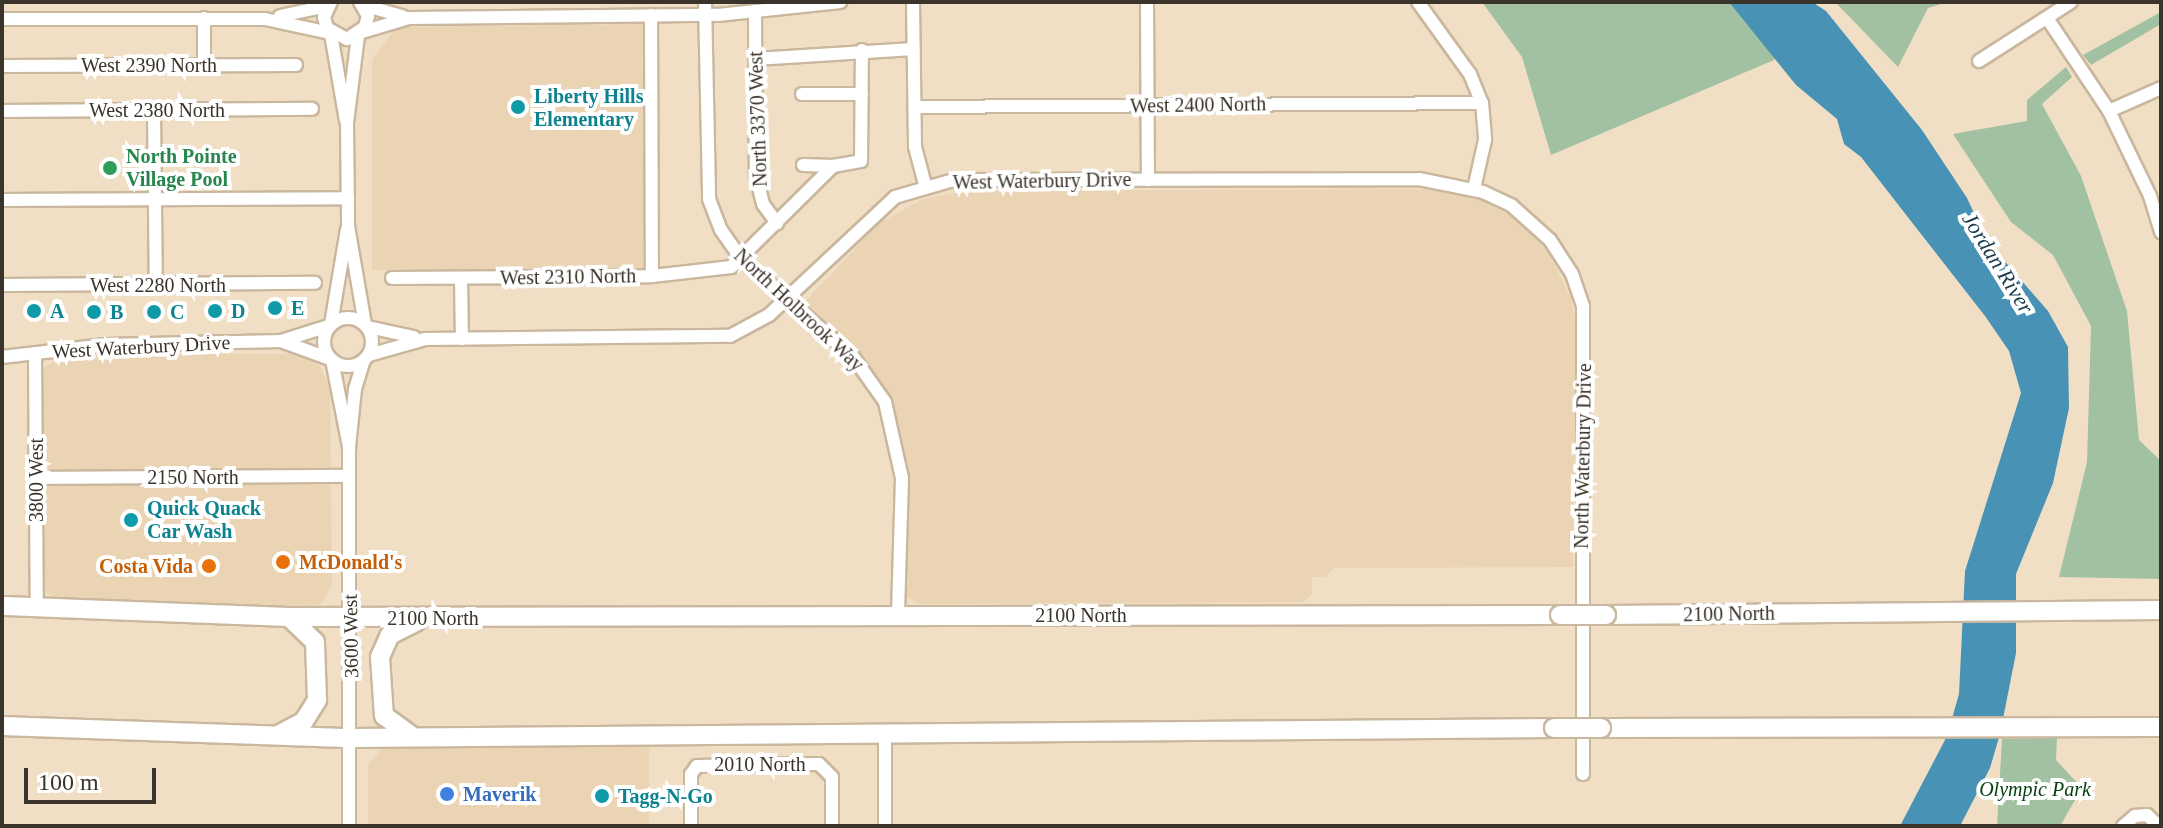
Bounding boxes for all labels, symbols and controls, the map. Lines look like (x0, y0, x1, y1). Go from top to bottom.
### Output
street label: North 3370 West (744, 51, 772, 187)
street label: West 2390 North (81, 53, 217, 77)
place label: Liberty Hills Elementary (534, 84, 643, 131)
street label: West 2400 North (1130, 92, 1266, 118)
street label: West 2380 North (89, 98, 225, 122)
marker: Liberty Hills Elementary (509, 98, 527, 116)
place label: North Pointe Village Pool (126, 144, 237, 191)
marker: North Pointe Village Pool (101, 159, 119, 177)
street label: West Waterbury Drive (952, 167, 1132, 195)
water label: Jordan River (1956, 207, 2040, 319)
street label: North Holbrook Way (729, 243, 869, 377)
street label: West 2310 North (500, 264, 636, 290)
street label: West 2280 North (90, 273, 226, 297)
place label: E (291, 296, 304, 320)
place label: A (50, 299, 64, 323)
place label: D (231, 299, 245, 323)
marker: E (266, 299, 284, 317)
place label: B (110, 300, 123, 324)
place label: C (170, 300, 184, 324)
marker: A (25, 302, 43, 320)
marker: D (206, 302, 224, 320)
marker: B (85, 303, 103, 321)
marker: C (145, 303, 163, 321)
street label: West Waterbury Drive (51, 330, 231, 364)
street label: North Waterbury Drive (1569, 363, 1597, 549)
street label: 3800 West (24, 438, 48, 522)
street label: 2150 North (147, 465, 239, 489)
place label: Quick Quack Car Wash (147, 496, 261, 543)
marker: Quick Quack Car Wash (122, 511, 140, 529)
place label: McDonald's (299, 550, 402, 574)
marker: McDonald's (274, 553, 292, 571)
place label: Costa Vida (99, 554, 193, 578)
marker: Costa Vida (200, 557, 218, 575)
street label: 3600 West (338, 594, 364, 678)
street label: 2100 North (1683, 601, 1775, 627)
street label: 2100 North (1035, 603, 1127, 627)
street label: 2100 North (387, 606, 479, 630)
scale bar (28, 752, 160, 802)
street label: 2010 North (714, 752, 806, 776)
text: 100 m (38, 769, 99, 795)
park label: Olympic Park (1979, 777, 2091, 801)
place label: Maverik (463, 782, 536, 806)
place label: Tagg-N-Go (618, 784, 713, 808)
marker: Maverik (438, 785, 456, 803)
marker: Tagg-N-Go (593, 787, 611, 805)

